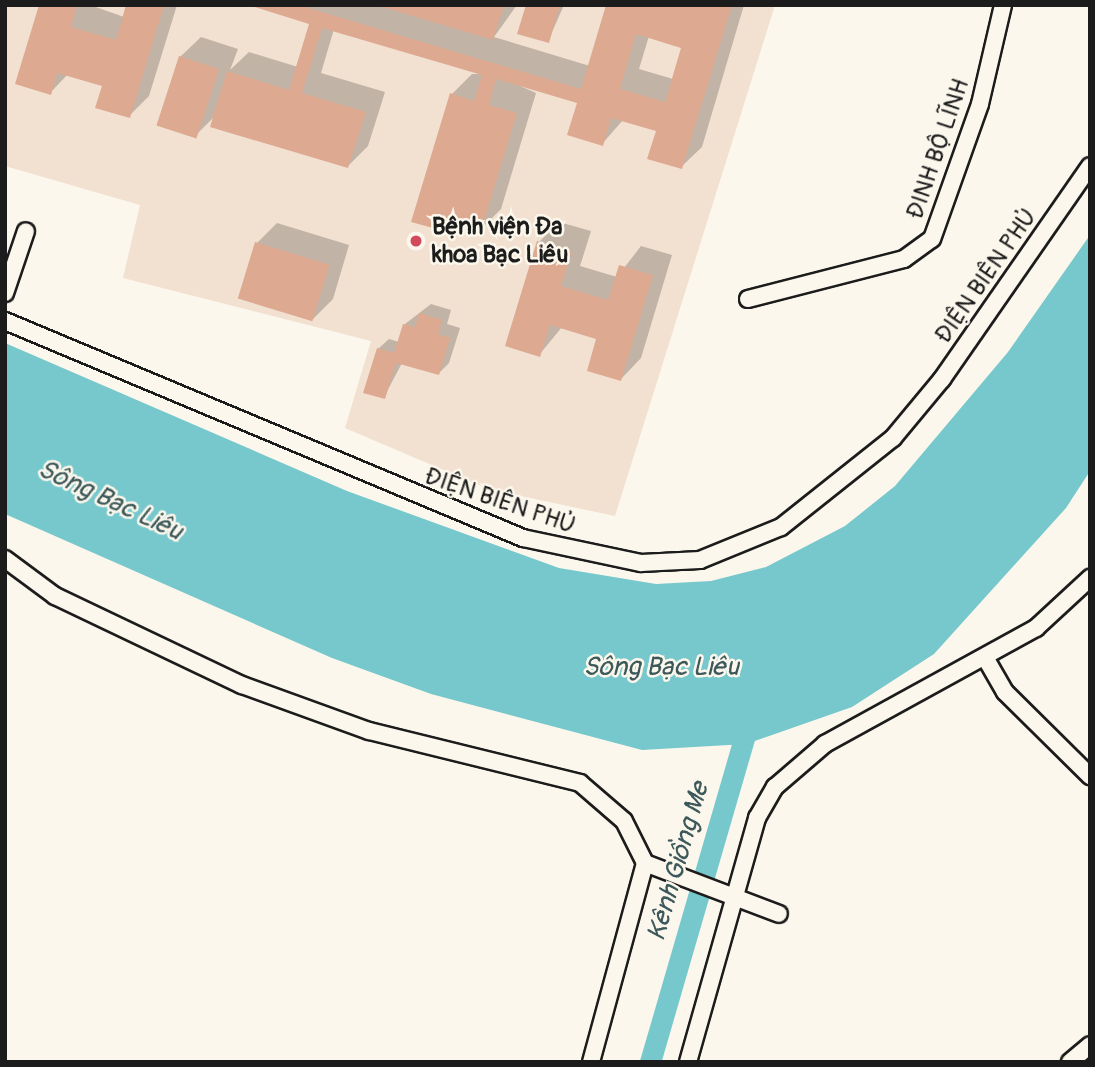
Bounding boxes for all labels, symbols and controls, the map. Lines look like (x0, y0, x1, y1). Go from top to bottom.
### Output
street label: ĐINH BỘ LĨNH (901, 75, 975, 223)
street label: ĐIỆN BIÊN PHỦ (929, 203, 1043, 349)
place label: Bệnh viện Đa khoa Bạc Liêu (432, 213, 568, 269)
marker: Bệnh viện Đa khoa Bạc Liêu (406, 231, 426, 251)
water label: Sông Bạc Liêu (33, 454, 187, 548)
street label: ĐIỆN BIÊN PHỦ (421, 462, 579, 540)
water label: Sông Bạc Liêu (583, 652, 739, 684)
water label: Kênh Giồng Me (642, 779, 716, 945)

